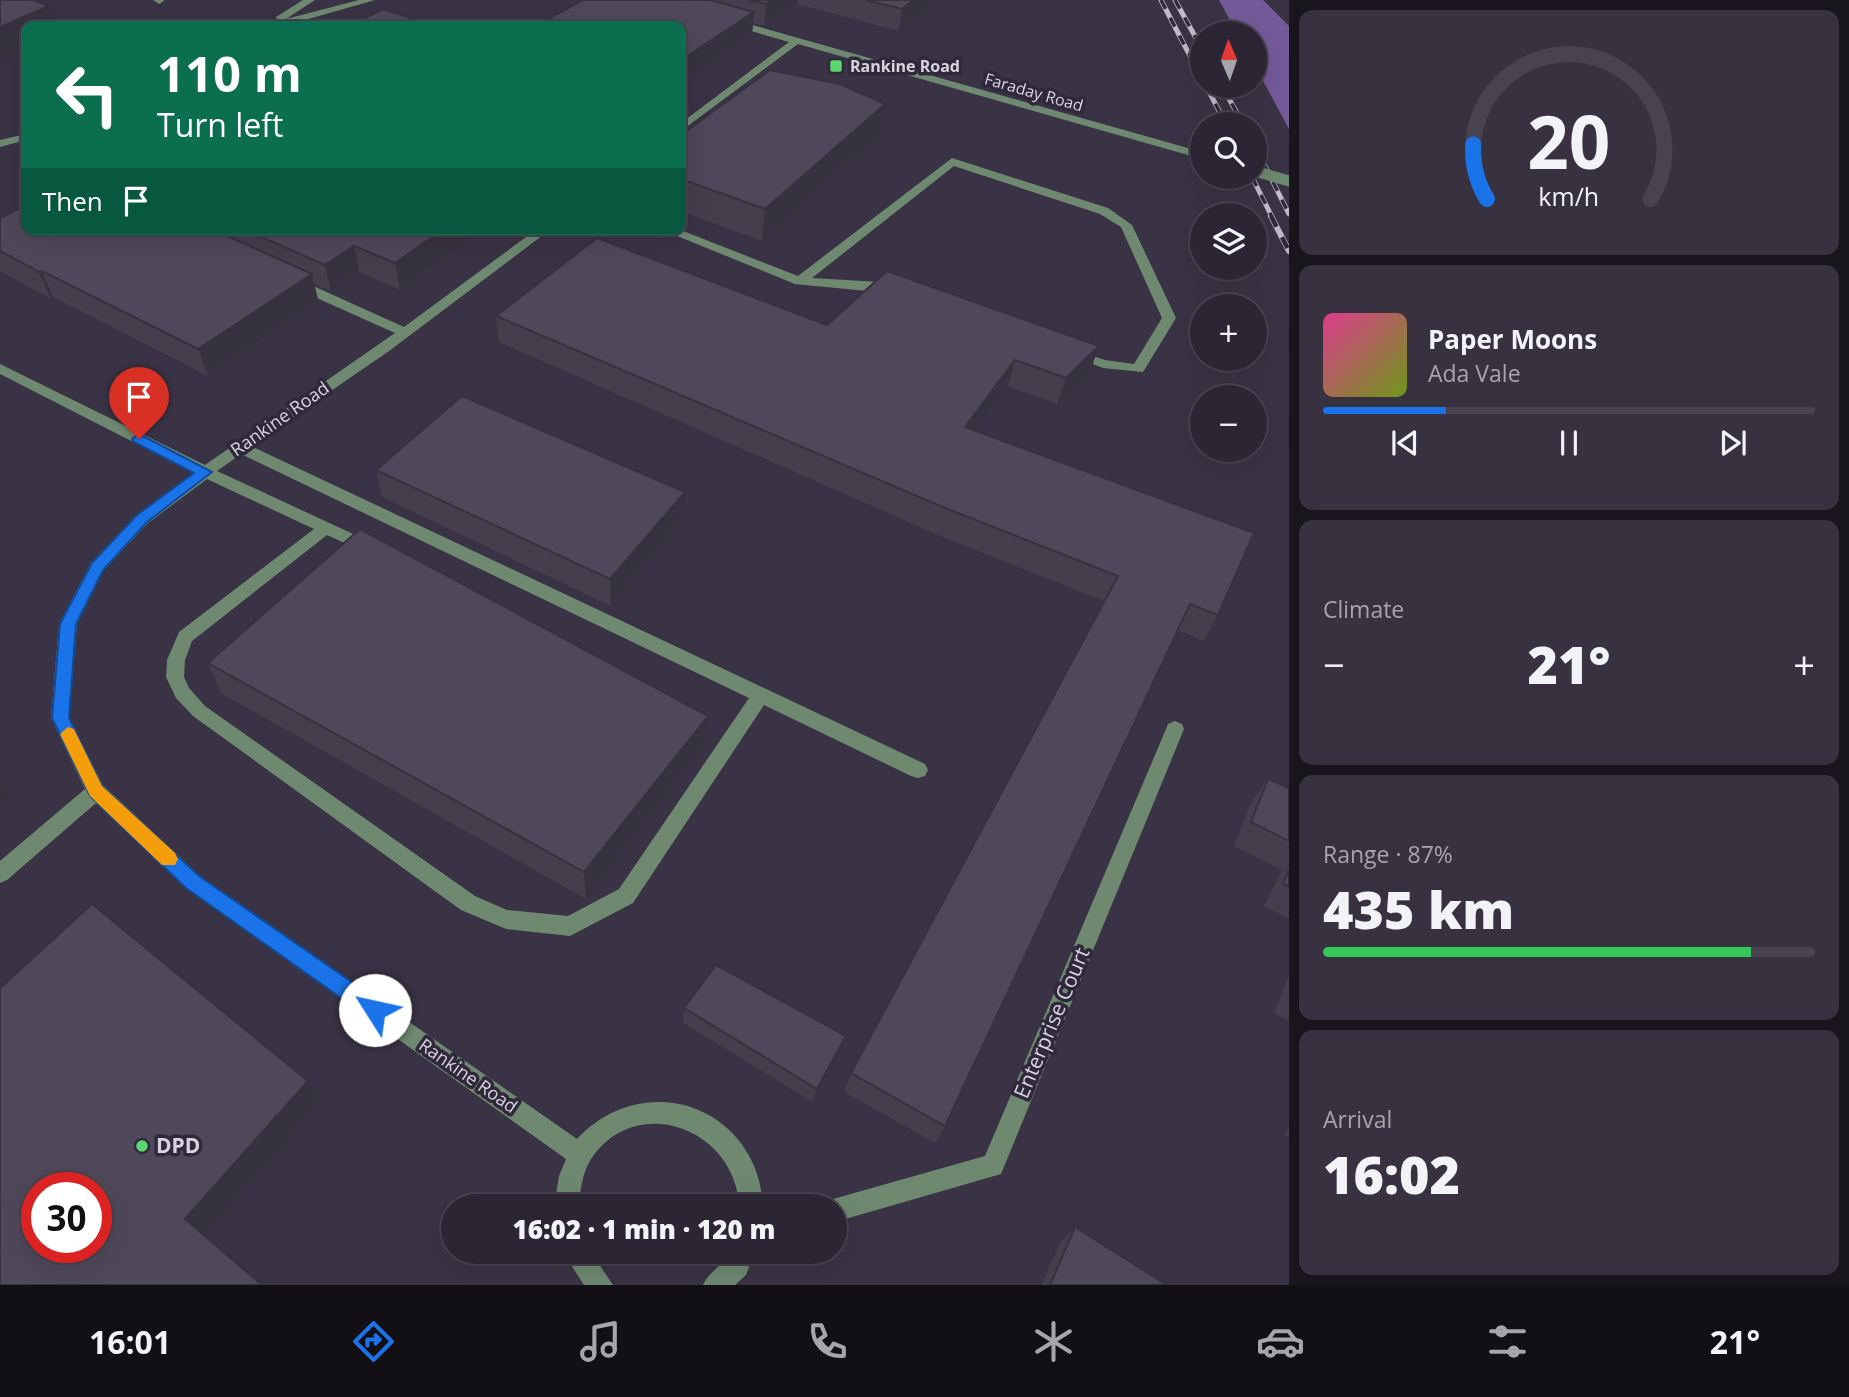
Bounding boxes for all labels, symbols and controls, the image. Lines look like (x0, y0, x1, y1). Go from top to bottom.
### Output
north arrow (1190, 21, 1267, 98)
map controls (1190, 21, 1267, 462)
text: 110 m (157, 40, 302, 106)
icon: left (42, 49, 133, 140)
place label: Rankine Road (850, 55, 960, 77)
marker: Rankine Road (828, 58, 844, 74)
street label: Faraday Road (982, 67, 1086, 117)
text: 20 (1527, 91, 1611, 190)
text: Turn left (157, 103, 283, 146)
button: search (1190, 112, 1267, 189)
text: km/h (1539, 178, 1599, 212)
icon: arrive (117, 182, 155, 220)
text: Then (42, 183, 103, 219)
button: layers (1190, 203, 1267, 280)
button: + (1190, 294, 1267, 371)
text: Paper Moons (1428, 321, 1597, 357)
text: Ada Vale (1428, 357, 1521, 389)
pin (109, 367, 169, 439)
street label: Rankine Road (225, 375, 333, 461)
icon: arrive (120, 378, 158, 416)
button: − (1190, 385, 1267, 462)
icon: previous (1386, 424, 1424, 462)
icon: pause (1550, 424, 1588, 462)
icon: next (1714, 424, 1752, 462)
text: Climate (1323, 593, 1404, 625)
text: 21° (1528, 628, 1610, 699)
text: − (1323, 638, 1345, 690)
text: + (1793, 638, 1815, 690)
text: Range · 87% (1323, 838, 1453, 870)
text: 435 km (1323, 873, 1514, 944)
street label: Enterprise Court (1007, 943, 1095, 1102)
position arrow (338, 973, 412, 1047)
street label: Rankine Road (415, 1032, 523, 1118)
text: Arrival (1323, 1103, 1392, 1135)
place label: DPD (156, 1131, 200, 1159)
marker: DPD (134, 1138, 150, 1154)
text: 16:02 (1323, 1138, 1460, 1209)
speed limit sign: 30 (21, 1172, 112, 1263)
text: 16:02 · 1 min · 120 m (513, 1211, 775, 1247)
icon: directions (349, 1317, 398, 1366)
icon: music (576, 1317, 625, 1366)
icon: phone (803, 1317, 852, 1366)
icon: climate (1029, 1317, 1078, 1366)
icon: car (1256, 1317, 1305, 1366)
icon: filters (1483, 1317, 1532, 1366)
text: 16:01 (89, 1320, 171, 1363)
text: 21° (1710, 1320, 1760, 1363)

